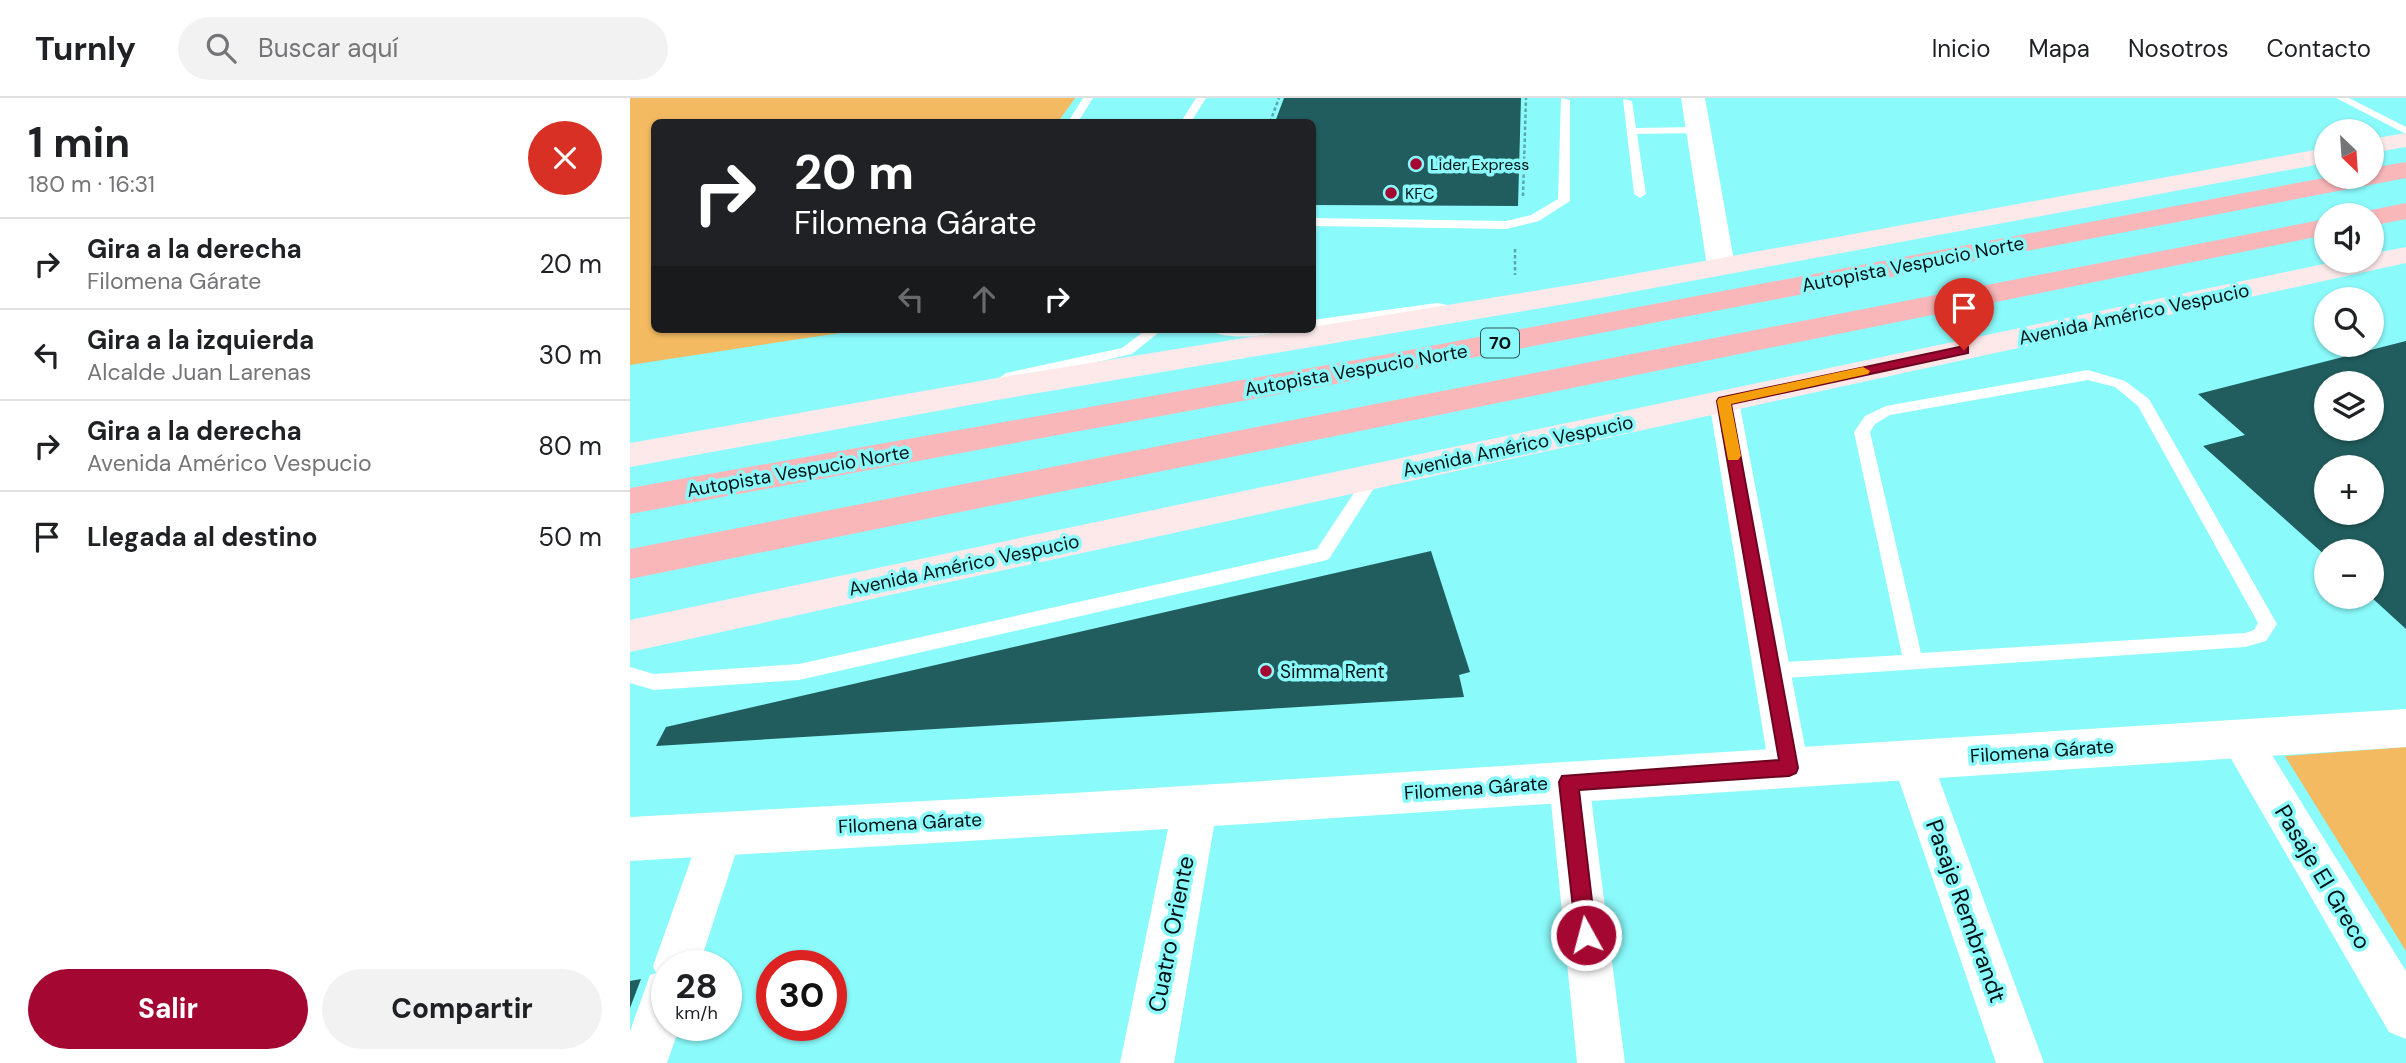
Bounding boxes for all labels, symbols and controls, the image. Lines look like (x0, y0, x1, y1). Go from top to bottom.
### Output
search box (178, 17, 668, 80)
text: Turnly (35, 27, 136, 70)
icon: search (202, 29, 240, 67)
text: Buscar aquí (258, 31, 398, 65)
text: Inicio (1932, 33, 1991, 64)
text: Mapa (2029, 33, 2090, 64)
text: Nosotros (2128, 33, 2229, 64)
text: Contacto (2267, 33, 2371, 64)
text: 1 min (28, 115, 130, 170)
north arrow (2314, 119, 2384, 189)
map controls (2314, 119, 2384, 609)
button: close (528, 121, 602, 195)
text: 20 m (794, 140, 914, 204)
icon: right (679, 147, 770, 238)
place label: Lider Express (1430, 154, 1529, 175)
marker: Lider Express (1408, 156, 1424, 172)
text: 180 m · 16:31 (28, 169, 155, 199)
place label: KFC (1405, 183, 1434, 204)
marker: KFC (1383, 185, 1399, 201)
text: Filomena Gárate (794, 202, 1037, 244)
button: sound (2314, 203, 2384, 273)
street label: Autopista Vespucio Norte (1800, 230, 2026, 298)
text: Gira a la derecha (87, 232, 302, 266)
icon: right (28, 245, 66, 283)
text: 20 m (539, 247, 602, 281)
text: Filomena Gárate (87, 266, 261, 296)
street label: Avenida Américo Vespucio (2016, 277, 2252, 351)
pin (1934, 278, 1994, 350)
icon: left (892, 280, 930, 318)
icon: ahead (965, 280, 1003, 318)
icon: right (1038, 280, 1076, 318)
button: search (2314, 287, 2384, 357)
icon: arrive (1945, 289, 1983, 327)
text: Gira a la izquierda (87, 323, 314, 357)
road number: 70 (1481, 328, 1519, 358)
icon: left (28, 336, 66, 374)
text: 30 m (539, 338, 602, 372)
street label: Autopista Vespucio Norte (1243, 338, 1469, 402)
text: Alcalde Juan Larenas (87, 357, 311, 387)
button: layers (2314, 371, 2384, 441)
street label: Avenida Américo Vespucio (1400, 409, 1636, 483)
text: Gira a la derecha (87, 414, 302, 448)
icon: right (28, 427, 66, 465)
text: 80 m (538, 429, 602, 463)
street label: Autopista Vespucio Norte (685, 439, 911, 503)
text: Avenida Américo Vespucio (87, 448, 372, 478)
button: + (2314, 455, 2384, 525)
icon: arrive (28, 518, 66, 556)
text: Llegada al destino (87, 520, 318, 554)
text: 50 m (538, 520, 602, 554)
street label: Avenida Américo Vespucio (846, 528, 1082, 602)
button: − (2314, 539, 2384, 609)
place label: Simma Rent (1280, 659, 1385, 684)
marker: Simma Rent (1258, 663, 1274, 679)
street label: Filomena Gárate (1969, 734, 2115, 768)
street label: Filomena Gárate (1403, 771, 1549, 805)
street label: Pasaje El Greco (2268, 799, 2378, 955)
street label: Filomena Gárate (837, 807, 983, 839)
street label: Pasaje Rembrandt (1919, 815, 2013, 1007)
street label: Cuatro Oriente (1141, 853, 1201, 1015)
position arrow (1549, 898, 1623, 972)
speed limit sign: 30 (756, 950, 847, 1041)
text: 28 (675, 963, 718, 1009)
button: Salir (28, 969, 308, 1049)
button: Compartir (322, 969, 602, 1049)
text: km/h (675, 1001, 718, 1025)

